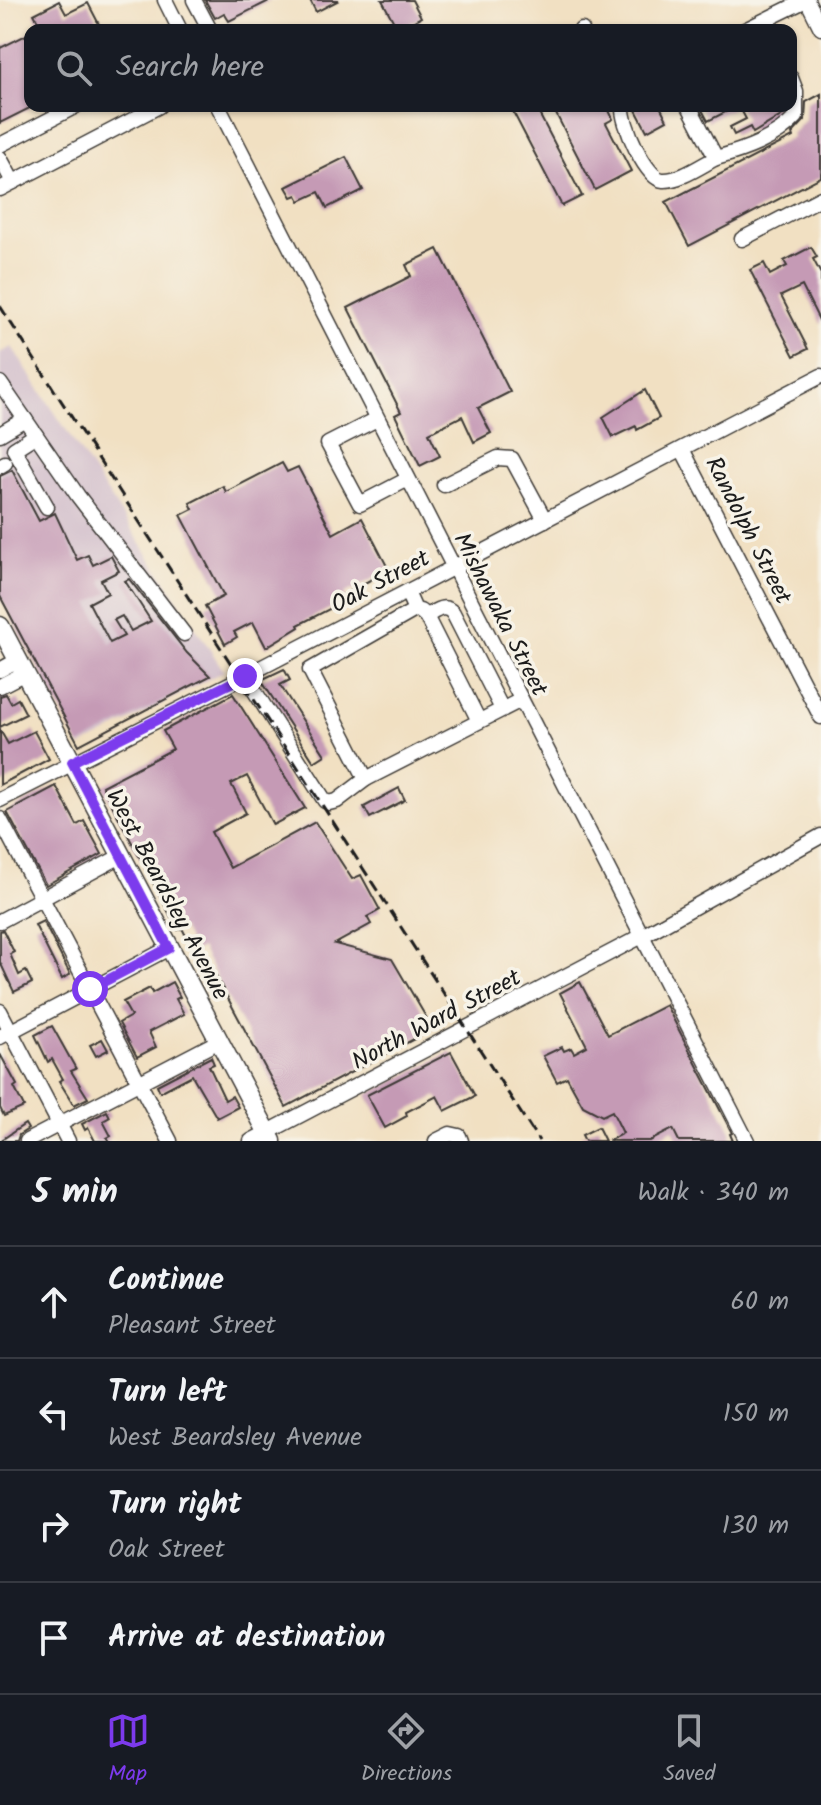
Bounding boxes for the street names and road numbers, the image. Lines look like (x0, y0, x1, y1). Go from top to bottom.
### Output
street label: Randolph Street (694, 450, 802, 612)
street label: Mishawaka Street (442, 526, 558, 704)
street label: Oak Street (324, 539, 438, 625)
street label: West Beardsley Avenue (94, 782, 239, 1008)
street label: North Ward Street (345, 959, 529, 1082)

